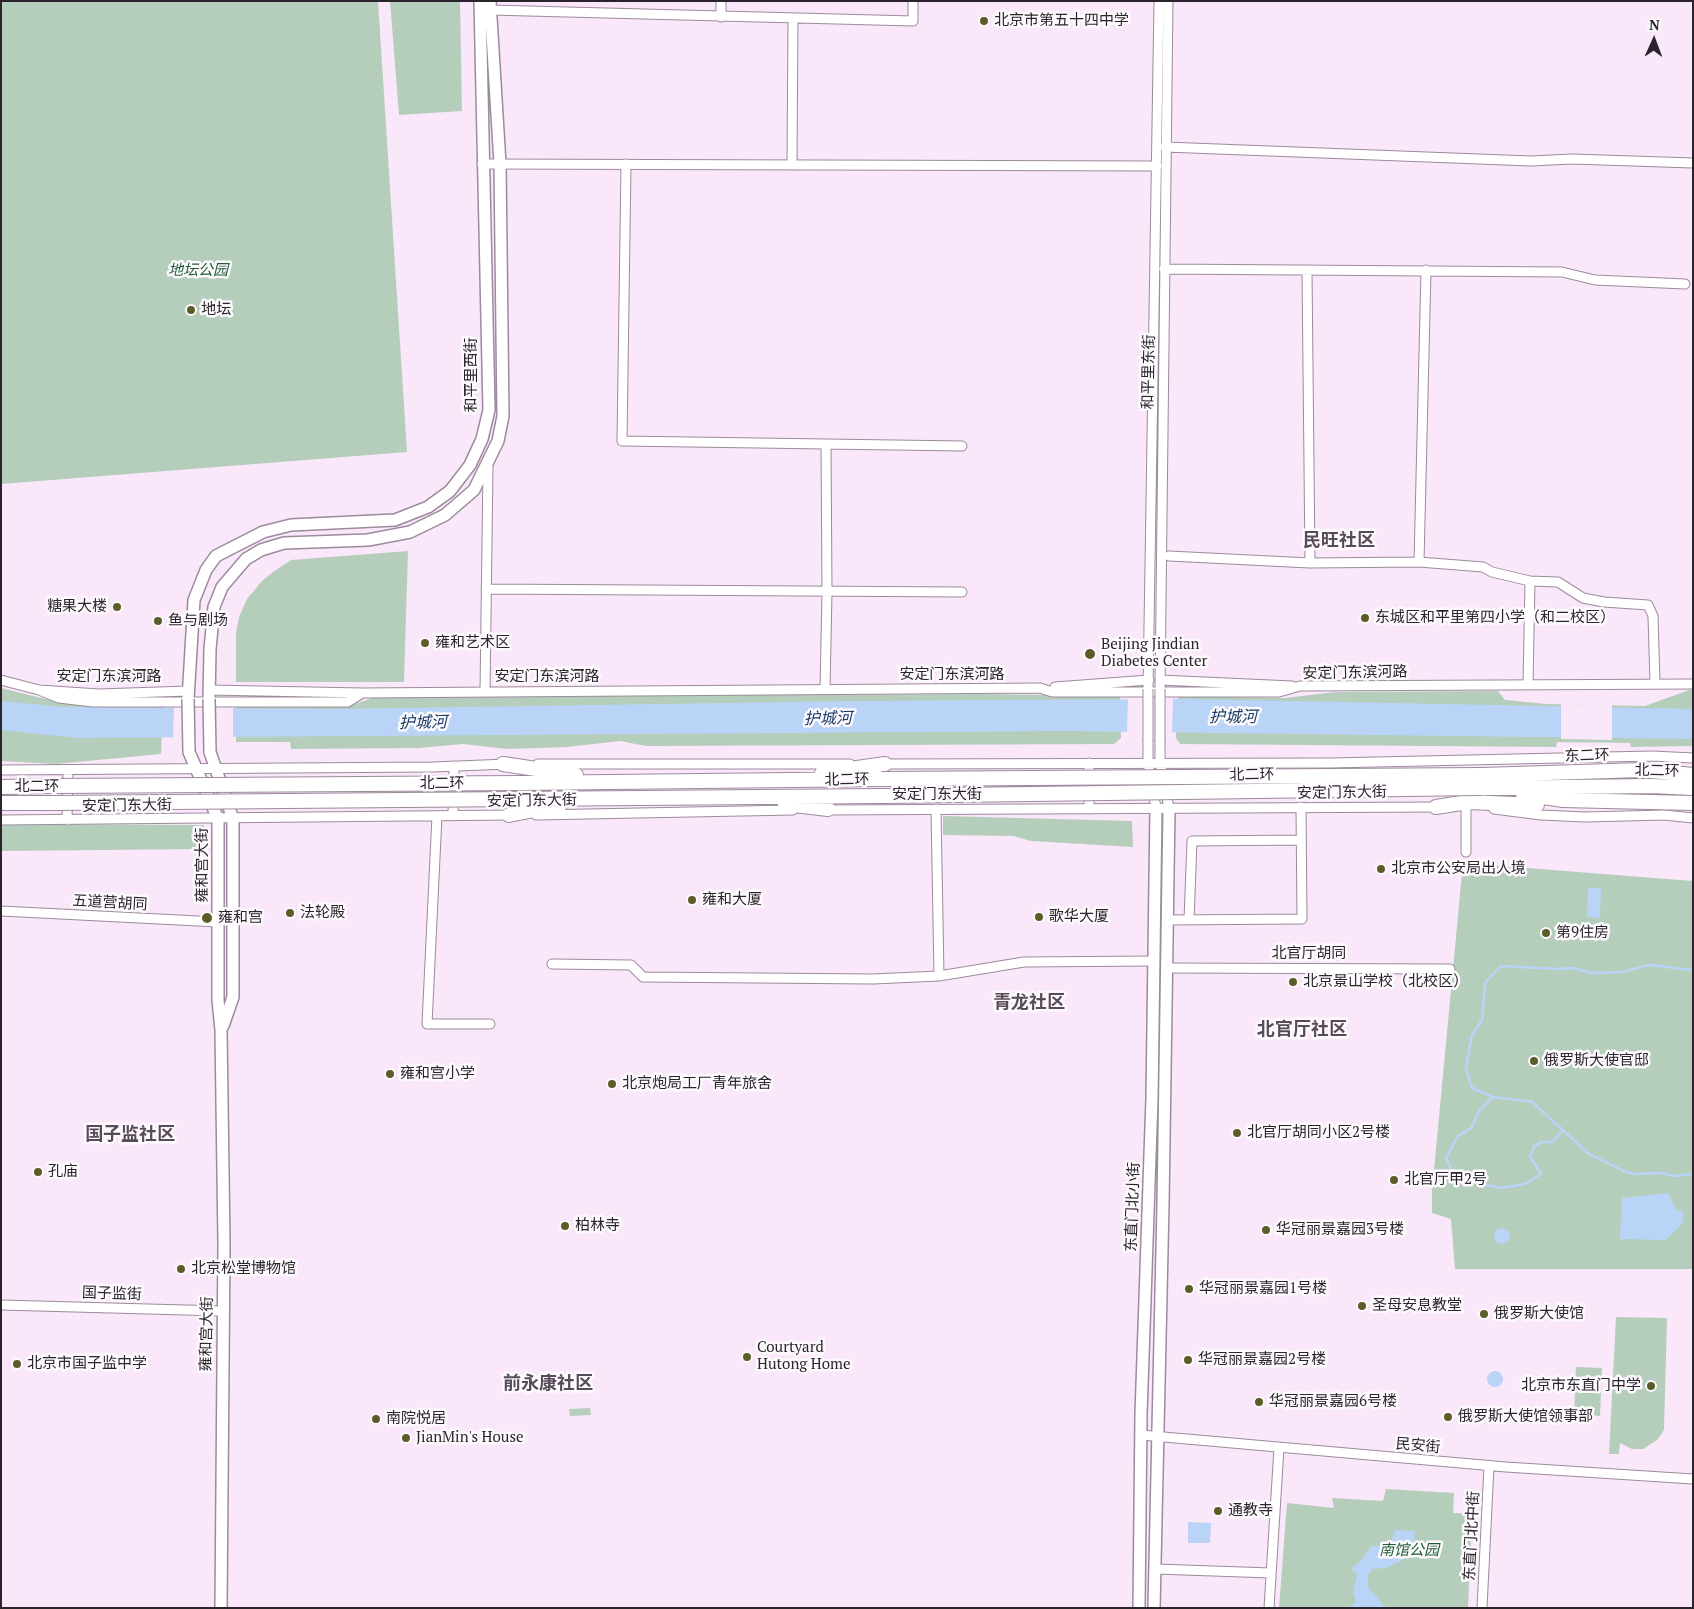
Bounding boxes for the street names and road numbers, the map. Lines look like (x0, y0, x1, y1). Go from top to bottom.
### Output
street label: 和平里东街 (1139, 334, 1159, 410)
street label: 和平里西街 (463, 338, 481, 412)
street label: 安定门东滨河路 (1302, 663, 1408, 683)
street label: 安定门东滨河路 (900, 666, 1004, 684)
street label: 安定门东滨河路 (57, 668, 161, 686)
street label: 安定门东滨河路 (495, 668, 599, 686)
street label: 东二环 (1564, 746, 1610, 766)
street label: 北二环 (1634, 762, 1680, 780)
street label: 北二环 (1229, 766, 1275, 784)
street label: 北二环 (824, 771, 870, 789)
street label: 北二环 (420, 775, 464, 793)
street label: 北二环 (15, 778, 59, 796)
street label: 安定门东大街 (1297, 783, 1387, 803)
street label: 安定门东大街 (892, 786, 982, 804)
street label: 安定门东大街 (487, 791, 577, 811)
street label: 安定门东大街 (82, 796, 172, 816)
street label: 雍和宫大街 (194, 828, 212, 902)
street label: 五道营胡同 (72, 892, 148, 914)
street label: 北官厅胡同 (1272, 945, 1346, 963)
street label: 东直门北小街 (1122, 1162, 1144, 1252)
street label: 国子监街 (82, 1284, 142, 1304)
street label: 雍和宫大街 (197, 1296, 217, 1372)
street label: 民安街 (1395, 1435, 1441, 1457)
street label: 东直门北中街 (1461, 1491, 1483, 1581)

